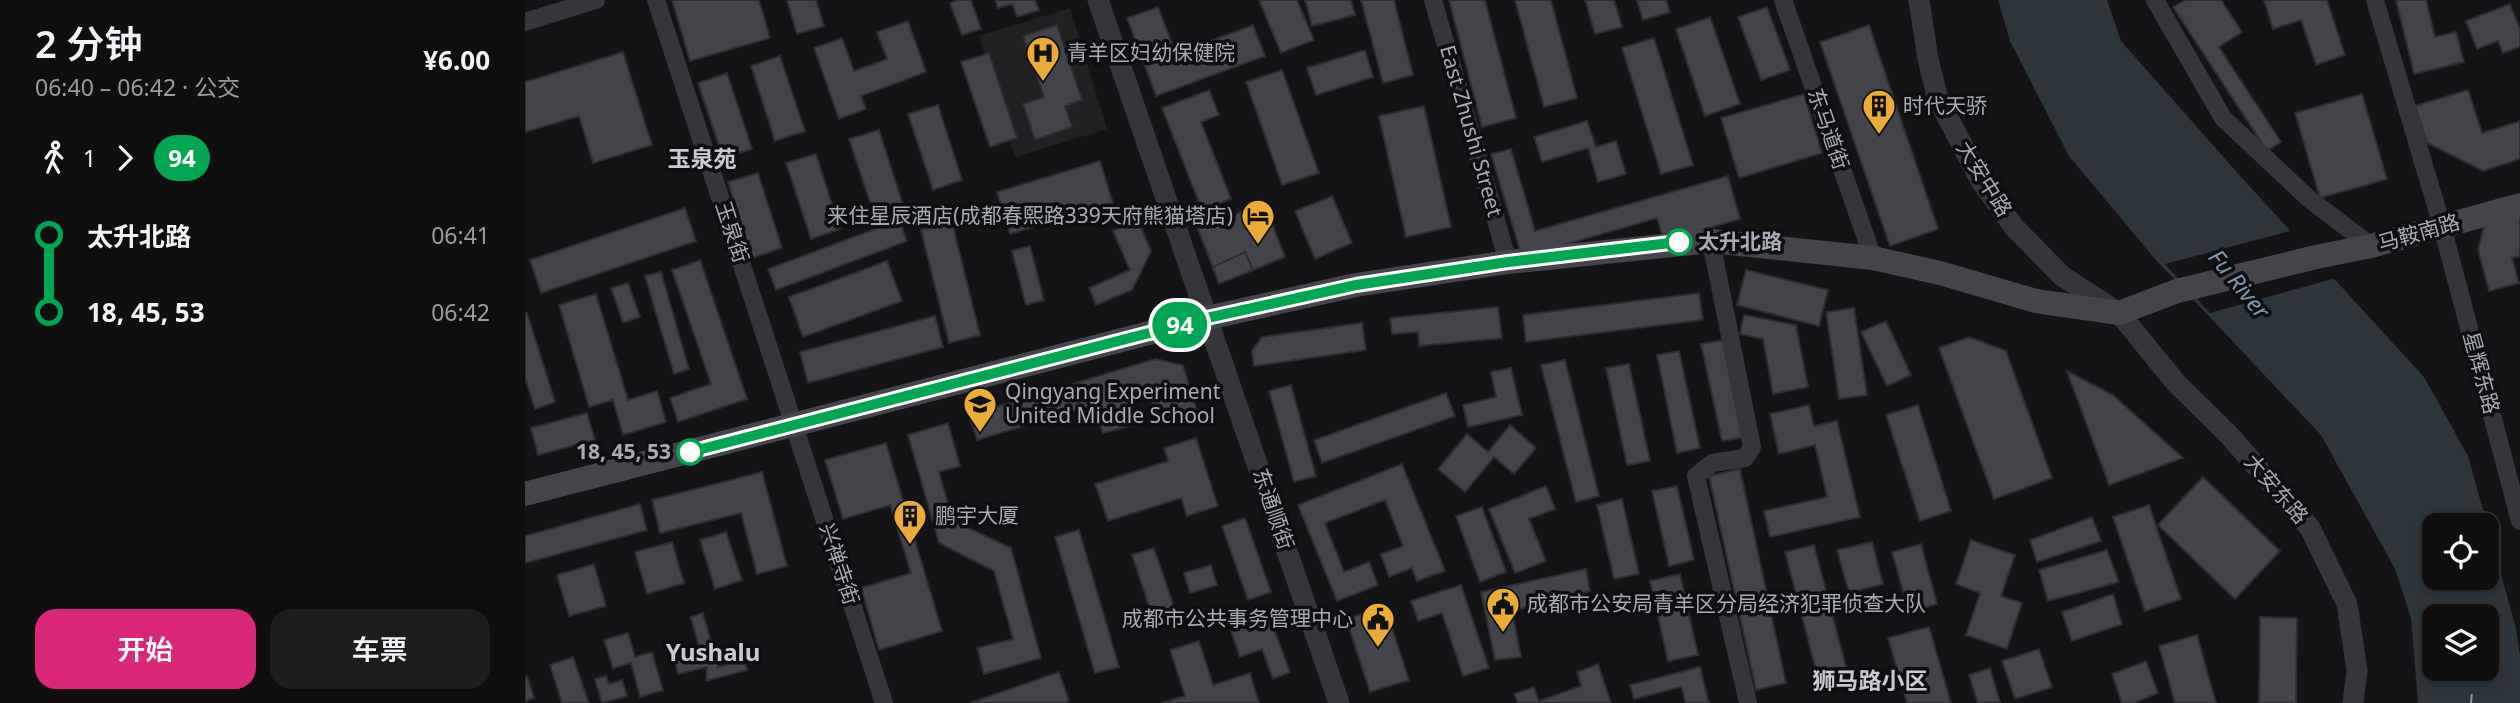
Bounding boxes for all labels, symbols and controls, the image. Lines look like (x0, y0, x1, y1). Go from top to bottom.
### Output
text: 2 分钟 (35, 17, 143, 69)
hospital icon: 青羊区妇幼保健院 (1024, 34, 1062, 83)
place label: 青羊区妇幼保健院 (1067, 38, 1235, 66)
text: ¥6.00 (423, 42, 490, 78)
street label: East Zhushi Street (1434, 42, 1510, 220)
text: 06:40 – 06:42 · 公交 (35, 71, 240, 103)
street label: 东马道街 (1802, 84, 1856, 173)
building icon: 时代天骄 (1860, 87, 1898, 136)
place label: 时代天骄 (1903, 91, 1987, 119)
street label: 大安中路 (1951, 135, 2019, 222)
icon: walk (35, 139, 73, 177)
icon: forward (106, 139, 144, 177)
text: 94 (168, 141, 196, 174)
text: 1 (83, 142, 96, 174)
district label: 玉泉苑 (668, 142, 737, 174)
street label: 玉泉街 (710, 197, 756, 266)
hotel icon: 来住星辰酒店(成都春熙路339天府熊猫塔店) (1239, 197, 1277, 246)
place label: 来住星辰酒店(成都春熙路339天府熊猫塔店) (827, 201, 1233, 229)
street label: 马鞍南路 (2374, 207, 2463, 257)
text: 太升北路 (87, 218, 191, 254)
text: 06:41 (431, 219, 490, 251)
place label: 太升北路 (1698, 227, 1782, 255)
marker: 太升北路 (1666, 229, 1692, 255)
water label: Fu River (2202, 242, 2278, 325)
text: 18, 45, 53 (87, 294, 205, 330)
text: 06:42 (431, 296, 490, 328)
line badge: 94 (1149, 302, 1211, 348)
text: 94 (1166, 308, 1194, 341)
street label: 星辉东路 (2458, 329, 2506, 417)
place label: Qingyang Experiment United Middle School (1005, 377, 1221, 429)
school or university icon: Qingyang Experiment United Middle School (961, 385, 999, 434)
place label: 18, 45, 53 (576, 437, 671, 465)
marker: 18, 45, 53 (677, 439, 703, 465)
street label: 大安东路 (2239, 447, 2315, 529)
street label: 东通顺街 (1247, 464, 1301, 553)
building icon: 鹏宇大厦 (891, 497, 929, 546)
place label: 鹏宇大厦 (935, 501, 1019, 529)
map controls (2422, 513, 2499, 681)
button: locate (2422, 513, 2499, 590)
street label: 兴禅寺街 (814, 519, 866, 608)
public building icon: 成都市公安局青羊区分局经济犯罪侦查大队 (1484, 585, 1522, 634)
place label: 成都市公安局青羊区分局经济犯罪侦查大队 (1527, 589, 1926, 617)
public building icon: 成都市公共事务管理中心 (1359, 600, 1397, 649)
place label: 成都市公共事务管理中心 (1122, 604, 1353, 632)
button: layers (2422, 604, 2499, 681)
button: 开始 (35, 609, 256, 689)
button: 车票 (270, 609, 490, 689)
district label: Yushalu (666, 635, 760, 668)
district label: 狮马路小区 (1813, 664, 1928, 696)

